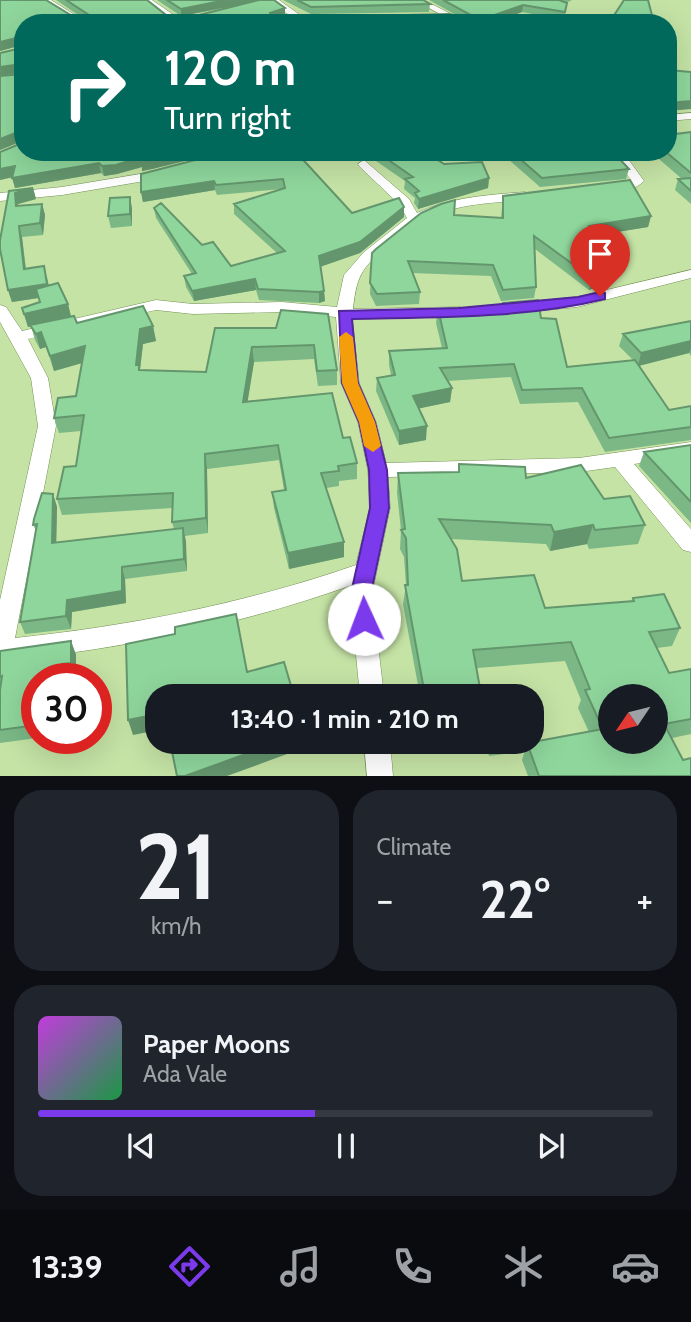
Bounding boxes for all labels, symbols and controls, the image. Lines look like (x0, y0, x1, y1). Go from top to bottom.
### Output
text: 120 m (164, 38, 296, 97)
icon: right (49, 42, 140, 133)
text: Turn right (164, 98, 291, 137)
pin (570, 224, 630, 296)
icon: arrive (581, 235, 619, 273)
position arrow (327, 582, 401, 656)
speed limit sign: 30 (21, 663, 112, 754)
north arrow (598, 684, 668, 754)
map controls (598, 684, 668, 754)
text: 13:40 · 1 min · 210 m (230, 703, 459, 735)
text: 21 (135, 811, 217, 922)
text: Climate (377, 833, 451, 861)
text: 22° (480, 868, 550, 931)
text: − (377, 876, 393, 923)
text: + (636, 876, 653, 923)
text: km/h (151, 912, 201, 940)
text: Paper Moons (143, 1028, 290, 1060)
text: Ada Vale (143, 1060, 227, 1088)
icon: previous (122, 1127, 160, 1165)
icon: pause (327, 1127, 365, 1165)
icon: next (532, 1127, 570, 1165)
icon: directions (165, 1242, 214, 1291)
icon: music (276, 1242, 325, 1291)
icon: phone (388, 1242, 437, 1291)
icon: climate (499, 1242, 548, 1291)
icon: car (611, 1242, 660, 1291)
text: 13:39 (31, 1247, 103, 1286)

